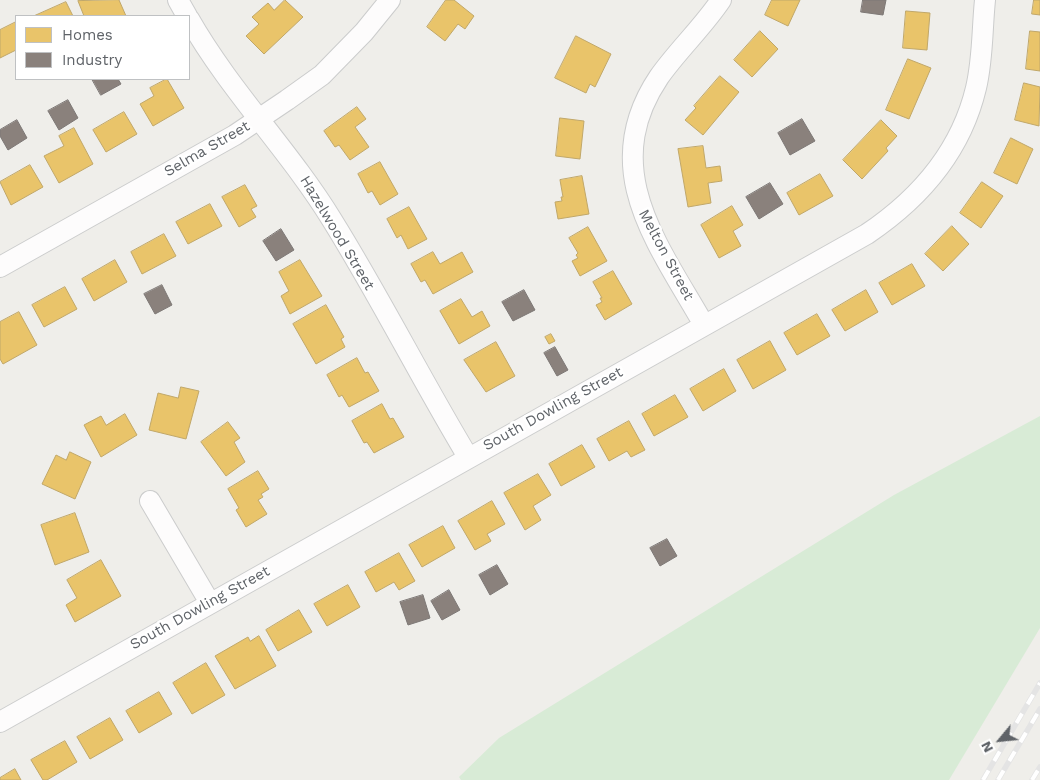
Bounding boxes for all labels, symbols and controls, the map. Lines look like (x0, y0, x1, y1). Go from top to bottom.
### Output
legend (15, 15, 190, 80)
text: Homes (62, 26, 113, 44)
text: Industry (62, 51, 122, 69)
street label: Selma Street (161, 117, 253, 181)
street label: Hazelwood Street (296, 173, 378, 293)
street label: Melton Street (634, 206, 698, 304)
street label: South Dowling Street (480, 363, 626, 455)
street label: South Dowling Street (127, 562, 273, 654)
north arrow (975, 715, 1025, 765)
text: N (977, 739, 996, 755)

